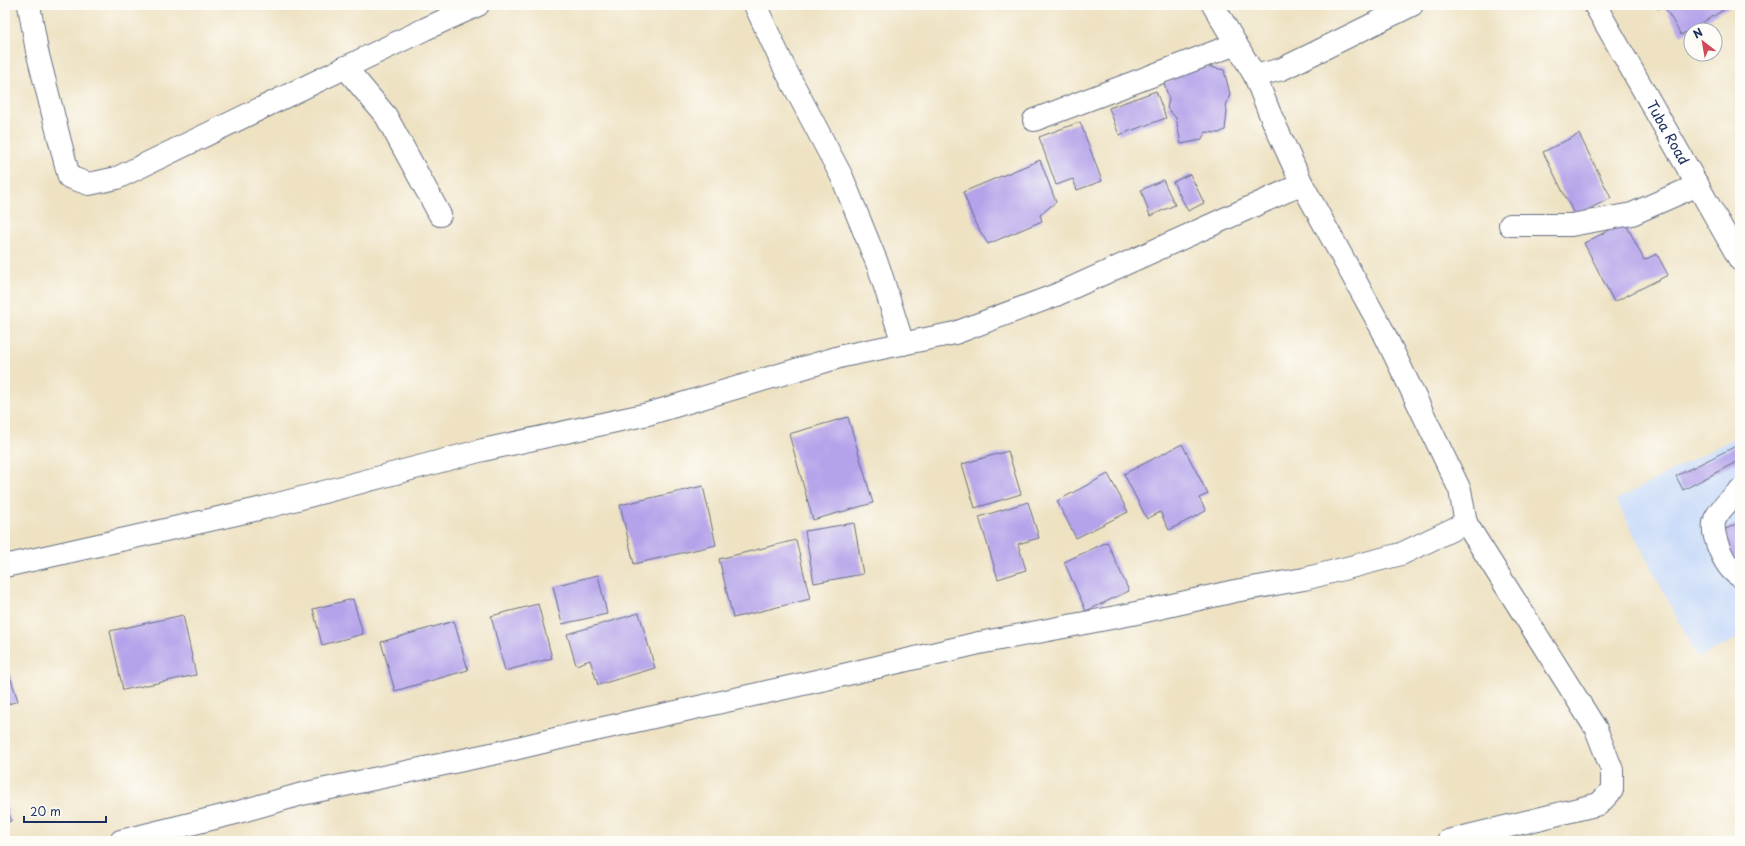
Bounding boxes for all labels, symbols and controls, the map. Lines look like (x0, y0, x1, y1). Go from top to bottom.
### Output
north arrow (1683, 22, 1723, 62)
text: N (1689, 23, 1706, 43)
street label: Tuba Road (1641, 96, 1695, 169)
scale bar (24, 798, 106, 824)
text: 20 m (30, 802, 61, 820)

